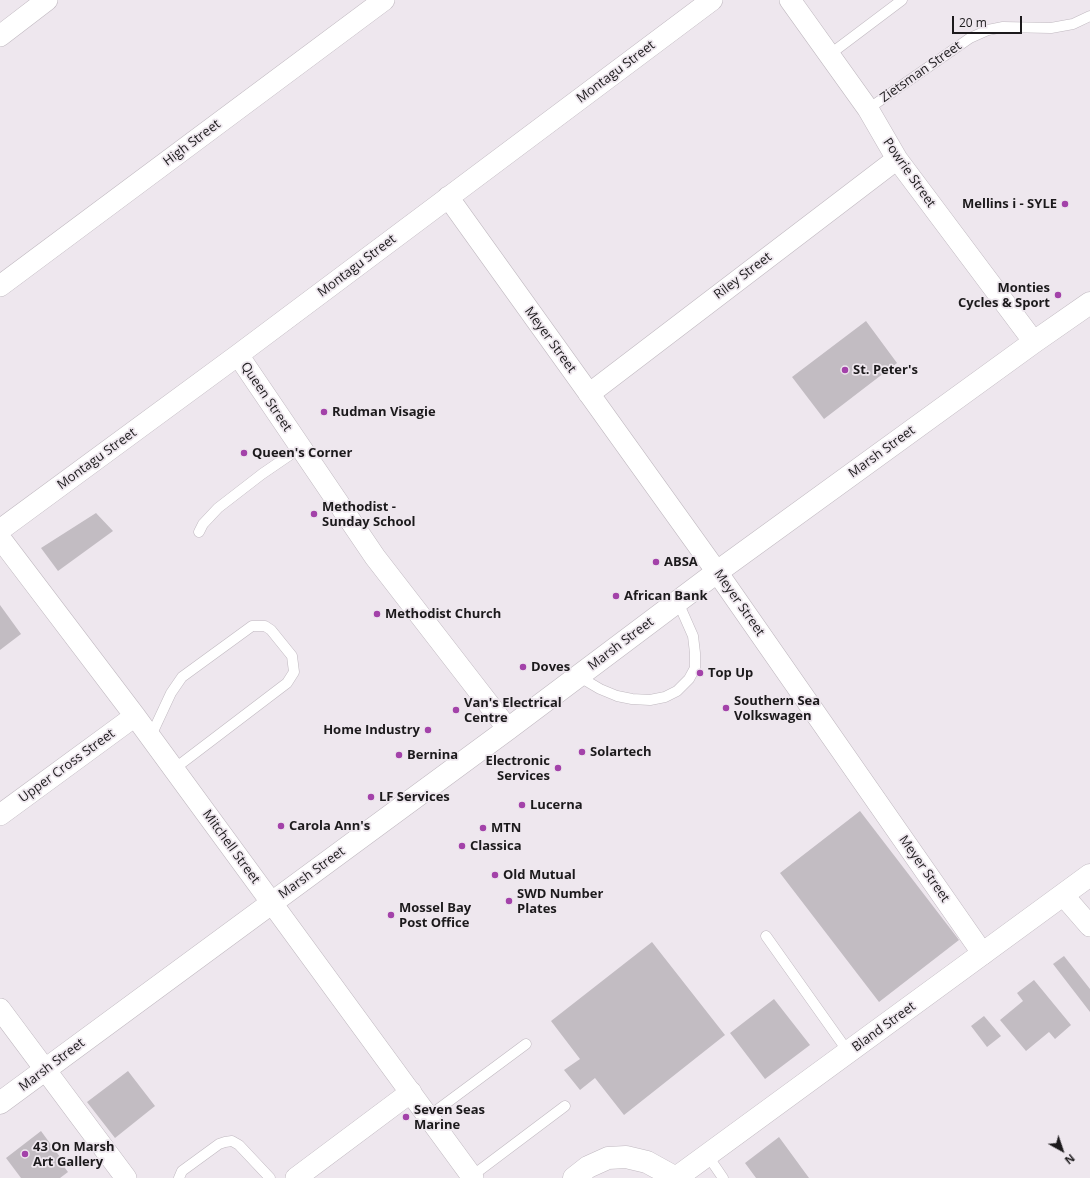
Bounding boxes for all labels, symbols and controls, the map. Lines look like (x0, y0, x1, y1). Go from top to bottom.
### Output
scale bar (954, 8, 1024, 34)
text: 20 m (959, 14, 987, 31)
street label: Montagu Street (574, 37, 658, 107)
street label: Zietsman Street (877, 38, 965, 106)
street label: High Street (160, 116, 224, 170)
street label: Powrie Street (879, 135, 939, 211)
place label: Mellins i - SYLE (962, 196, 1057, 212)
marker: Mellins i - SYLE (1060, 199, 1070, 209)
street label: Montagu Street (315, 231, 399, 301)
street label: Riley Street (711, 249, 775, 303)
place label: Monties Cycles & Sport (958, 280, 1050, 311)
marker: Monties Cycles & Sport (1053, 290, 1063, 300)
street label: Meyer Street (521, 304, 579, 376)
street label: Queen Street (237, 359, 295, 435)
place label: St. Peter's (853, 362, 918, 378)
marker: St. Peter's (840, 365, 850, 375)
place label: Rudman Visagie (332, 404, 436, 420)
marker: Rudman Visagie (319, 407, 329, 417)
street label: Marsh Street (846, 423, 918, 481)
street label: Montagu Street (54, 425, 140, 493)
place label: Queen's Corner (252, 445, 352, 461)
marker: Queen's Corner (239, 448, 249, 458)
place label: Methodist - Sunday School (322, 499, 416, 530)
marker: Methodist - Sunday School (309, 509, 319, 519)
place label: ABSA (664, 554, 698, 570)
marker: ABSA (651, 557, 661, 567)
street label: Meyer Street (710, 567, 768, 639)
place label: African Bank (624, 588, 708, 604)
marker: African Bank (611, 591, 621, 601)
place label: Methodist Church (385, 606, 501, 622)
marker: Methodist Church (372, 609, 382, 619)
street label: Marsh Street (585, 614, 657, 674)
place label: Doves (531, 659, 570, 675)
marker: Doves (518, 662, 528, 672)
place label: Top Up (708, 665, 753, 681)
marker: Top Up (695, 668, 705, 678)
place label: Southern Sea Volkswagen (734, 693, 820, 724)
place label: Van's Electrical Centre (464, 695, 562, 726)
marker: Southern Sea Volkswagen (721, 703, 731, 713)
marker: Van's Electrical Centre (451, 705, 461, 715)
place label: Home Industry (323, 722, 420, 738)
marker: Home Industry (423, 725, 433, 735)
street label: Upper Cross Street (16, 726, 118, 806)
place label: Solartech (590, 744, 651, 760)
place label: Bernina (407, 747, 458, 763)
marker: Solartech (577, 747, 587, 757)
marker: Bernina (394, 750, 404, 760)
place label: Electronic Services (486, 753, 550, 784)
marker: Electronic Services (553, 763, 563, 773)
place label: LF Services (379, 789, 450, 805)
marker: LF Services (366, 792, 376, 802)
place label: Lucerna (530, 797, 583, 813)
marker: Lucerna (517, 800, 527, 810)
street label: Mitchell Street (199, 807, 263, 887)
place label: Carola Ann's (289, 818, 370, 834)
place label: MTN (491, 820, 521, 836)
marker: Carola Ann's (276, 821, 286, 831)
marker: MTN (478, 823, 488, 833)
street label: Meyer Street (895, 833, 953, 905)
place label: Classica (470, 838, 522, 854)
marker: Classica (457, 841, 467, 851)
street label: Marsh Street (276, 844, 348, 902)
place label: Old Mutual (503, 867, 576, 883)
marker: Old Mutual (490, 870, 500, 880)
place label: SWD Number Plates (517, 886, 603, 917)
marker: SWD Number Plates (504, 896, 514, 906)
place label: Mossel Bay Post Office (399, 900, 471, 931)
marker: Mossel Bay Post Office (386, 910, 396, 920)
street label: Bland Street (849, 999, 919, 1055)
street label: Marsh Street (16, 1035, 88, 1095)
place label: Seven Seas Marine (414, 1102, 485, 1133)
marker: Seven Seas Marine (401, 1112, 411, 1122)
north arrow (1042, 1130, 1082, 1170)
place label: 43 On Marsh Art Gallery (33, 1139, 115, 1170)
marker: 43 On Marsh Art Gallery (20, 1149, 30, 1159)
text: N (1062, 1151, 1078, 1168)

